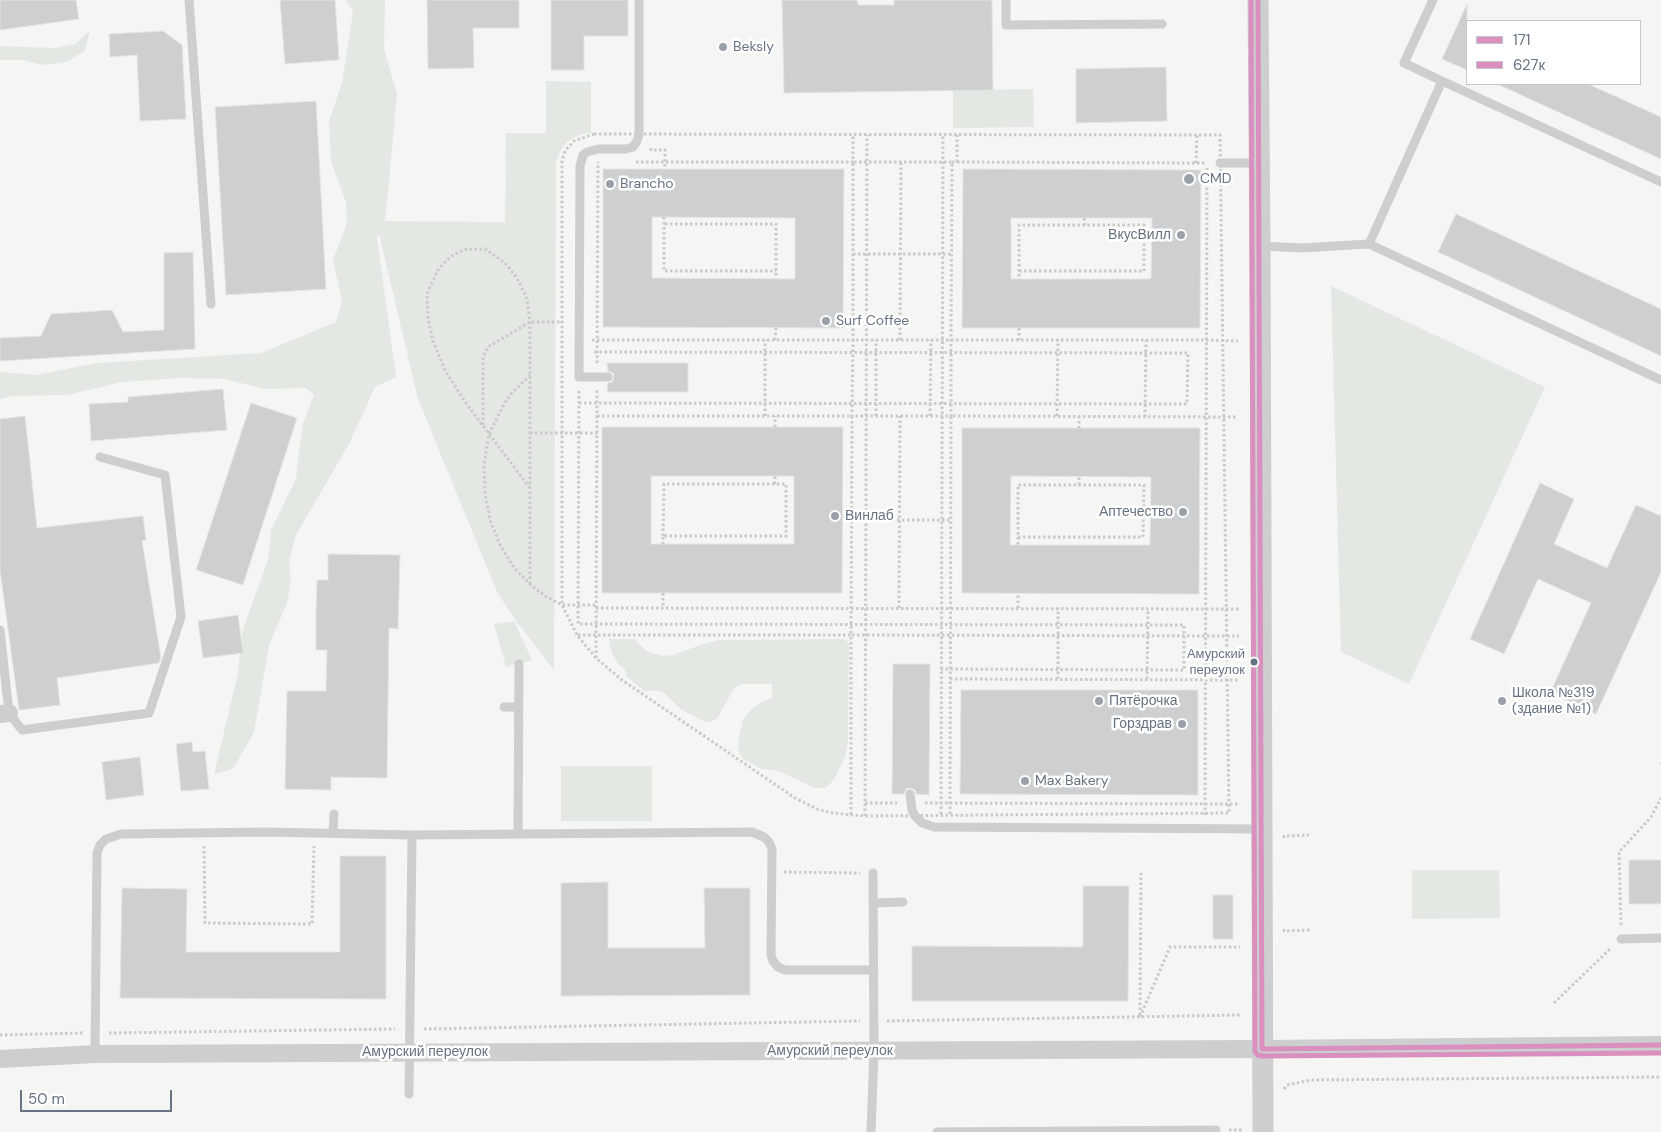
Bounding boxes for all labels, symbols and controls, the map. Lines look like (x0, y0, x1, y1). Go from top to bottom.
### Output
legend (1466, 20, 1641, 85)
text: 171 (1513, 30, 1530, 50)
place label: Beksly (733, 39, 774, 55)
marker: Beksly (717, 41, 729, 53)
text: 627к (1513, 55, 1545, 75)
place label: CMD (1200, 171, 1231, 187)
marker: CMD (1182, 172, 1196, 186)
place label: Brancho (620, 176, 674, 192)
marker: Brancho (604, 178, 616, 190)
place label: ВкусВилл (1108, 227, 1171, 243)
marker: ВкусВилл (1175, 229, 1187, 241)
place label: Surf Coffee (836, 313, 909, 329)
marker: Surf Coffee (820, 315, 832, 327)
place label: Аптечество (1099, 504, 1173, 520)
marker: Аптечество (1177, 506, 1189, 518)
place label: Винлаб (845, 508, 894, 524)
marker: Винлаб (829, 510, 841, 522)
place label: Амурский переулок (1187, 647, 1245, 678)
marker: Амурский переулок (1249, 657, 1259, 667)
place label: Школа №319 (здание №1) (1512, 685, 1594, 718)
place label: Пятёрочка (1109, 693, 1178, 709)
marker: Пятёрочка (1093, 695, 1105, 707)
marker: Школа №319 (здание №1) (1496, 695, 1508, 707)
place label: Горздрав (1113, 716, 1172, 732)
marker: Горздрав (1176, 718, 1188, 730)
place label: Max Bakery (1035, 773, 1109, 789)
marker: Max Bakery (1019, 775, 1031, 787)
street label: Амурский переулок (767, 1043, 893, 1059)
street label: Амурский переулок (362, 1044, 488, 1060)
scale bar (22, 1080, 175, 1112)
text: 50 m (28, 1089, 65, 1109)

